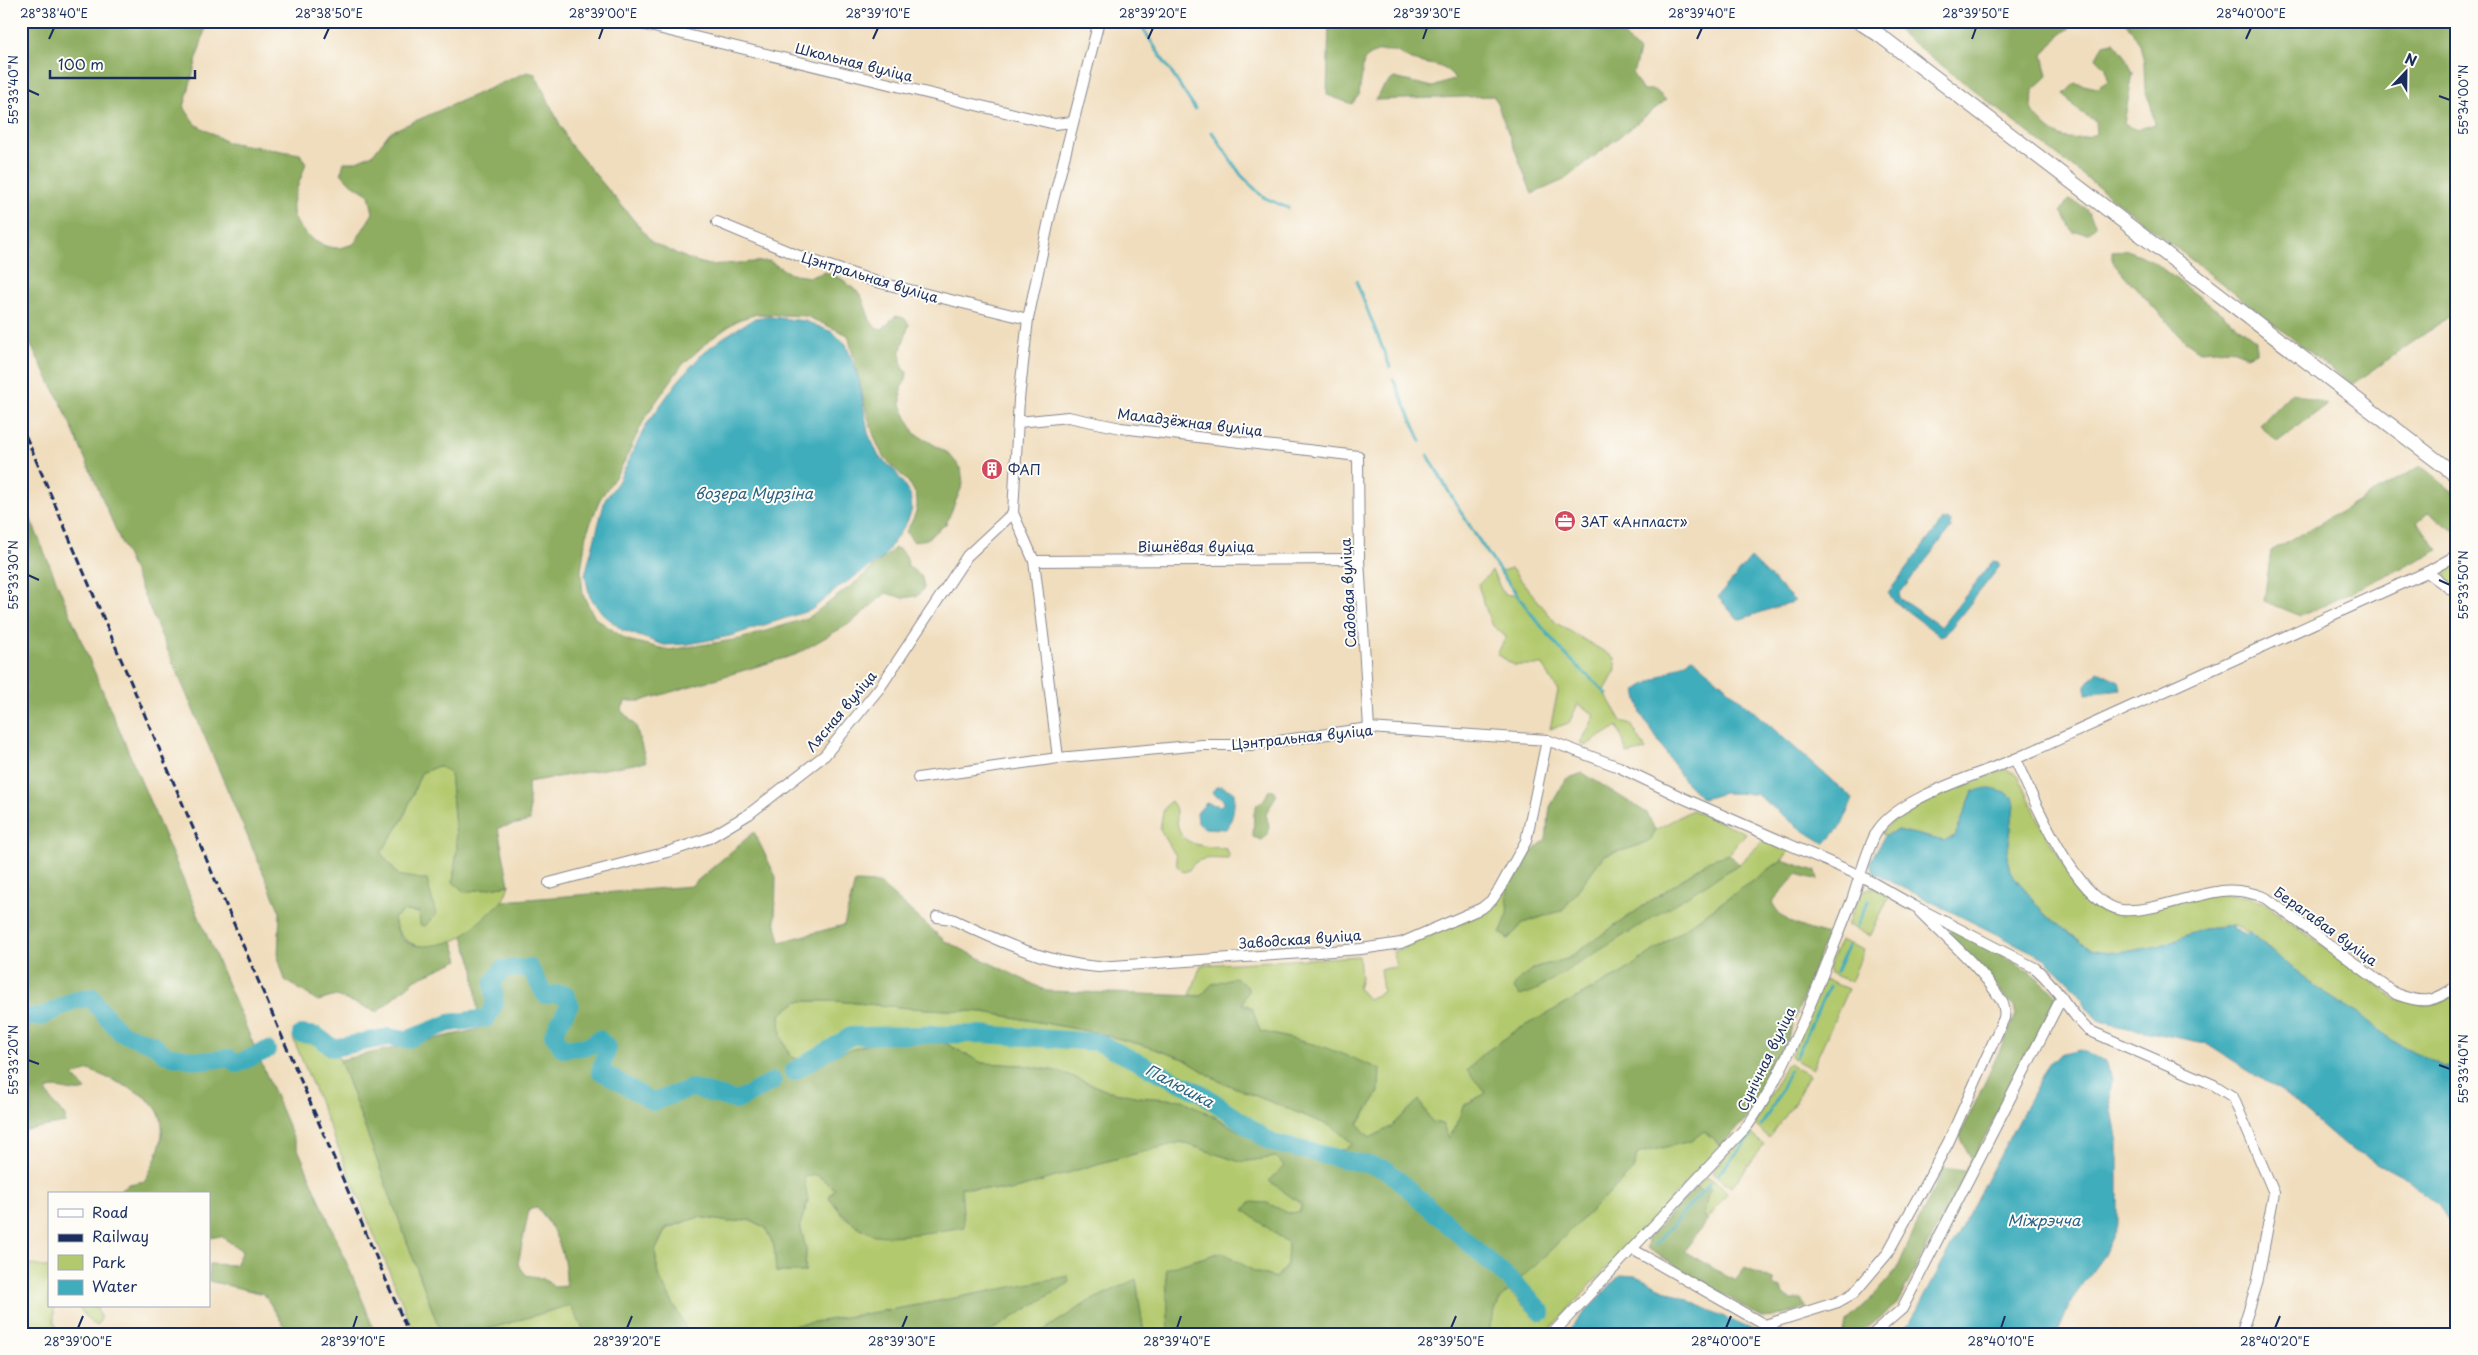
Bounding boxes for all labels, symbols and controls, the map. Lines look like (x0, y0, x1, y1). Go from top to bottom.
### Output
text: 28°38'40"E (20, 4, 88, 22)
text: 28°38'50"E (295, 4, 363, 22)
text: 28°39'00"E (569, 4, 637, 22)
text: 28°39'10"E (845, 4, 911, 22)
text: 28°39'20"E (1119, 4, 1187, 22)
text: 28°39'30"E (1393, 4, 1461, 22)
text: 28°39'40"E (1668, 4, 1736, 22)
text: 28°39'50"E (1942, 4, 2010, 22)
text: 28°40'00"E (2216, 4, 2286, 22)
street label: Школьная вуліца (793, 37, 915, 87)
scale bar (50, 48, 195, 80)
north arrow (2380, 48, 2430, 98)
text: N (2402, 48, 2420, 71)
text: 100 m (58, 52, 104, 75)
text: 55°33'40"N (4, 55, 22, 125)
text: 55°34'00"N (2454, 65, 2472, 135)
street label: Цэнтральная вуліца (799, 246, 941, 308)
street label: Маладзёжная вуліца (1116, 403, 1264, 441)
building icon: ФАП (980, 457, 1004, 481)
place label: ФАП (1008, 459, 1041, 480)
water label: возера Мурзіна (695, 481, 814, 504)
office icon: ЗАТ «Анпласт» (1553, 509, 1577, 533)
place label: ЗАТ «Анпласт» (1581, 511, 1688, 532)
street label: Вішнёвая вуліца (1138, 536, 1255, 557)
street label: Садовая вуліца (1335, 537, 1361, 648)
text: 55°33'30"N (4, 540, 22, 610)
text: 55°33'50"N (2454, 550, 2472, 620)
street label: Лясная вуліца (801, 666, 882, 756)
street label: Цэнтральная вуліца (1230, 719, 1374, 755)
street label: Берагавая вуліца (2270, 881, 2382, 971)
street label: Заводская вуліца (1238, 924, 1362, 954)
street label: Сунічная вуліца (1732, 1003, 1801, 1115)
text: 55°33'20"N (4, 1025, 22, 1095)
text: 55°33'40"N (2454, 1034, 2472, 1104)
water label: Палюшка (1142, 1058, 1218, 1113)
legend (48, 1192, 210, 1308)
text: Road (92, 1200, 128, 1223)
water label: Міжрэчча (2007, 1208, 2081, 1231)
text: Railway (92, 1224, 149, 1247)
text: Park (92, 1250, 126, 1273)
text: Water (92, 1274, 137, 1297)
text: 28°39'00"E (44, 1332, 112, 1350)
text: 28°39'10"E (320, 1332, 386, 1350)
text: 28°39'20"E (593, 1332, 661, 1350)
text: 28°39'30"E (868, 1332, 936, 1350)
text: 28°39'40"E (1143, 1332, 1211, 1350)
text: 28°39'50"E (1417, 1332, 1485, 1350)
text: 28°40'00"E (1691, 1332, 1761, 1350)
text: 28°40'10"E (1968, 1332, 2034, 1350)
text: 28°40'20"E (2240, 1332, 2310, 1350)

